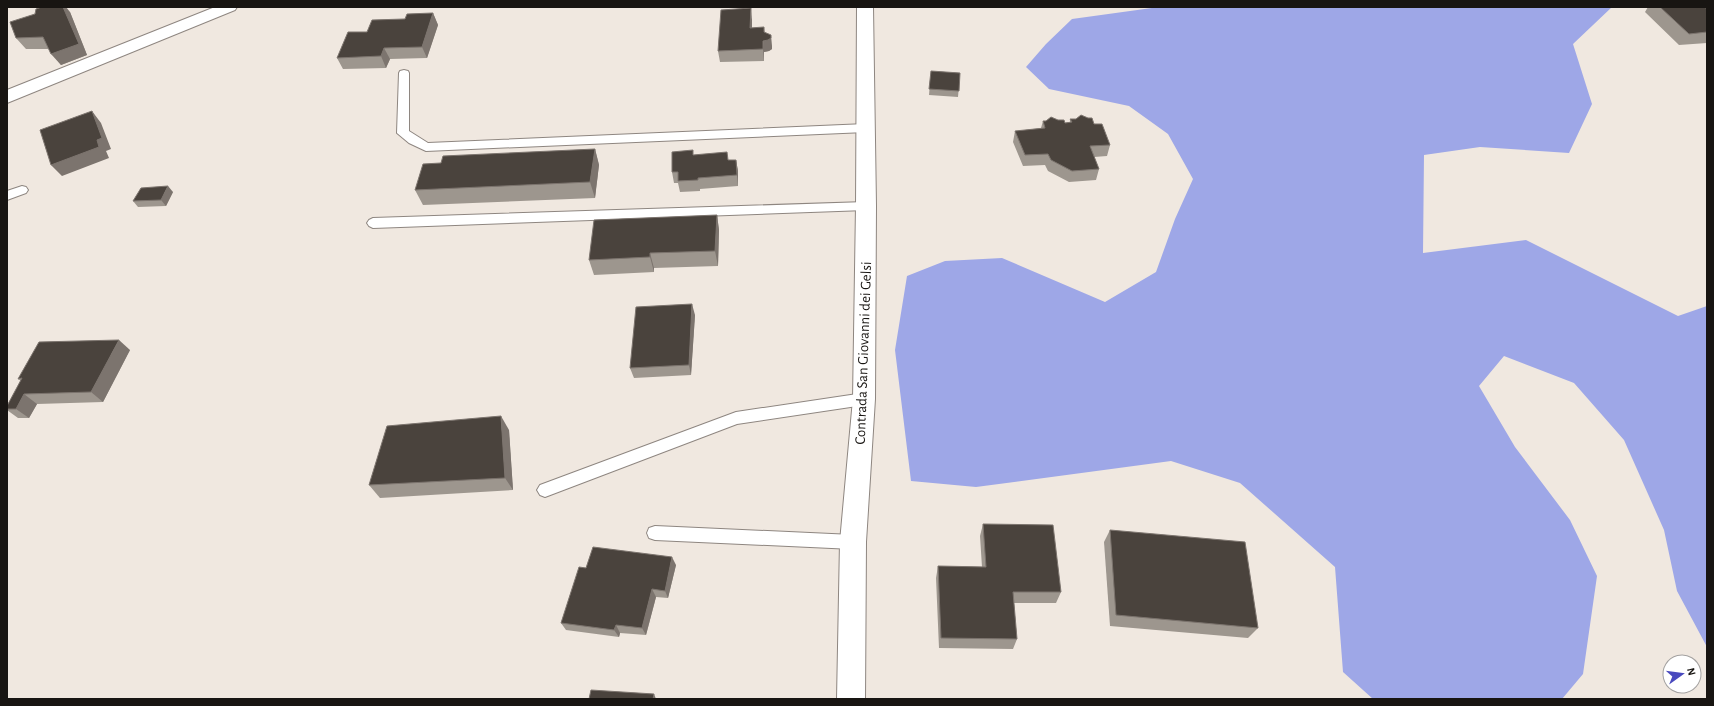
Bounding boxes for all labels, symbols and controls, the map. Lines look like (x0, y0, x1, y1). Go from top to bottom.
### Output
street label: Contrada San Giovanni dei Gelsi (853, 261, 874, 445)
north arrow (1662, 654, 1702, 694)
text: N (1685, 667, 1697, 677)

